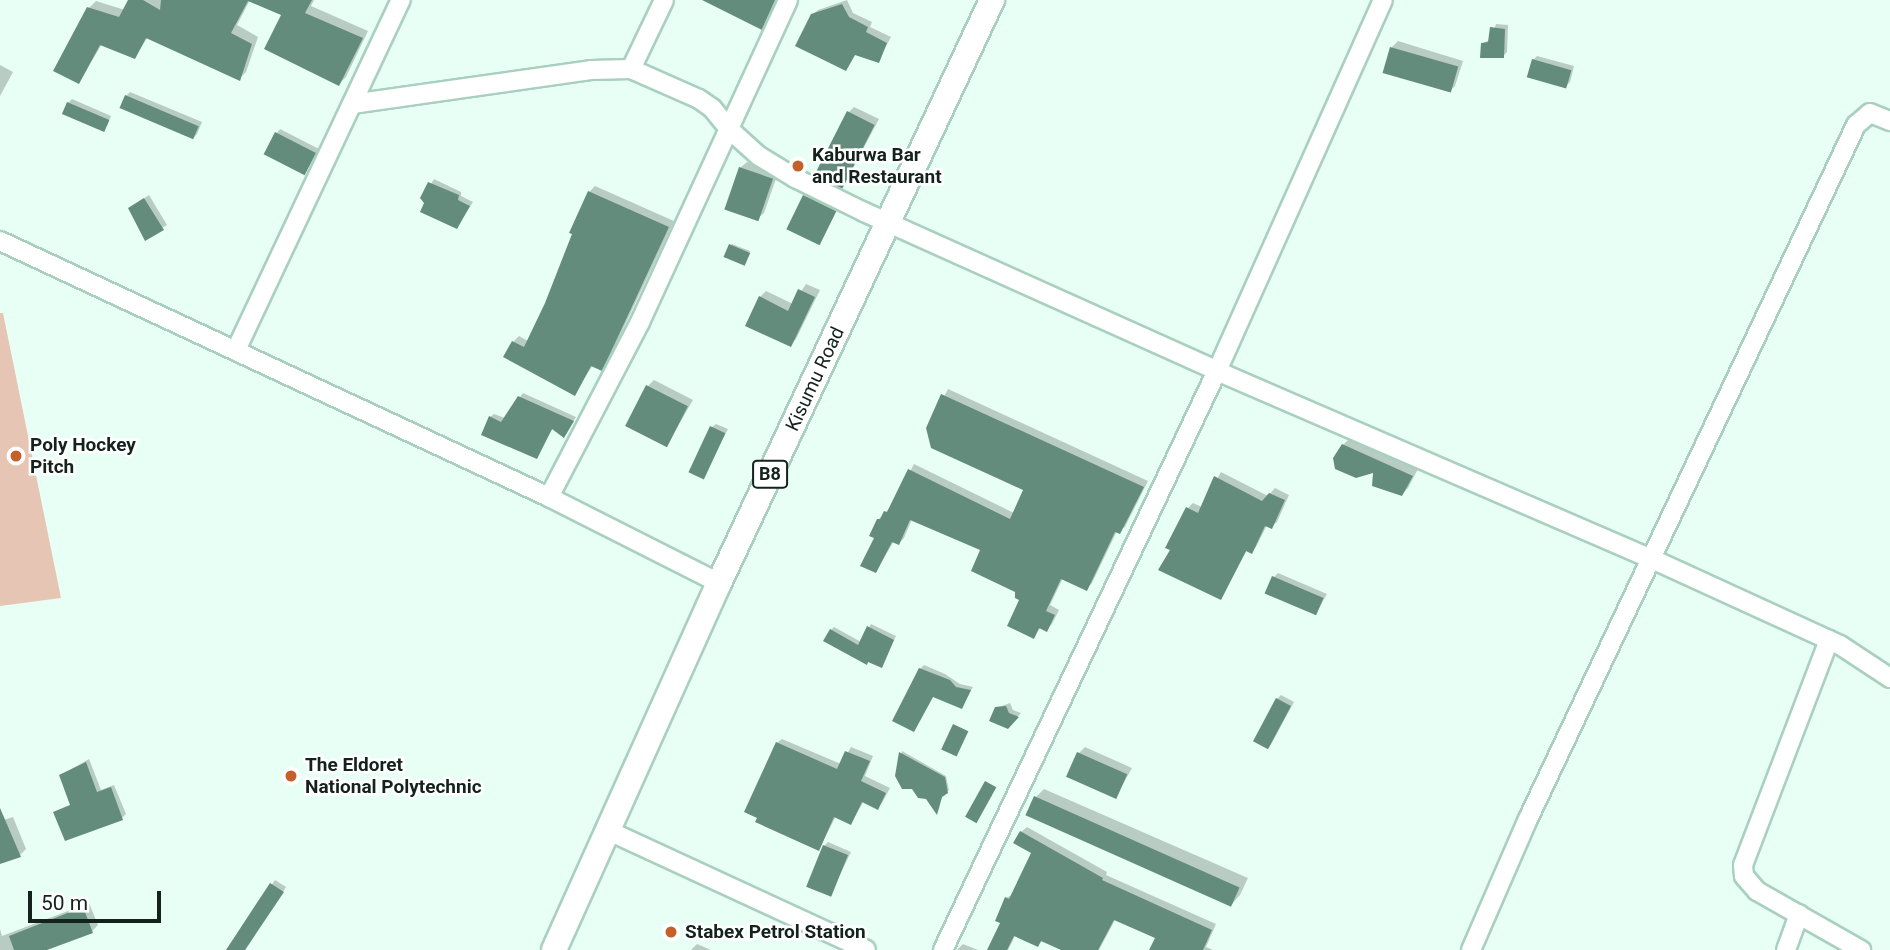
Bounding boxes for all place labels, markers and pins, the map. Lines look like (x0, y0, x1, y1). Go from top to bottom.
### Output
place label: Kaburwa Bar and Restaurant (812, 144, 942, 188)
marker: Kaburwa Bar and Restaurant (790, 158, 806, 174)
place label: Poly Hockey Pitch (30, 434, 136, 478)
marker: Poly Hockey Pitch (8, 448, 24, 464)
place label: The Eldoret National Polytechnic (305, 754, 482, 798)
marker: The Eldoret National Polytechnic (283, 768, 299, 784)
place label: Stabex Petrol Station (685, 921, 866, 943)
marker: Stabex Petrol Station (663, 924, 679, 940)

